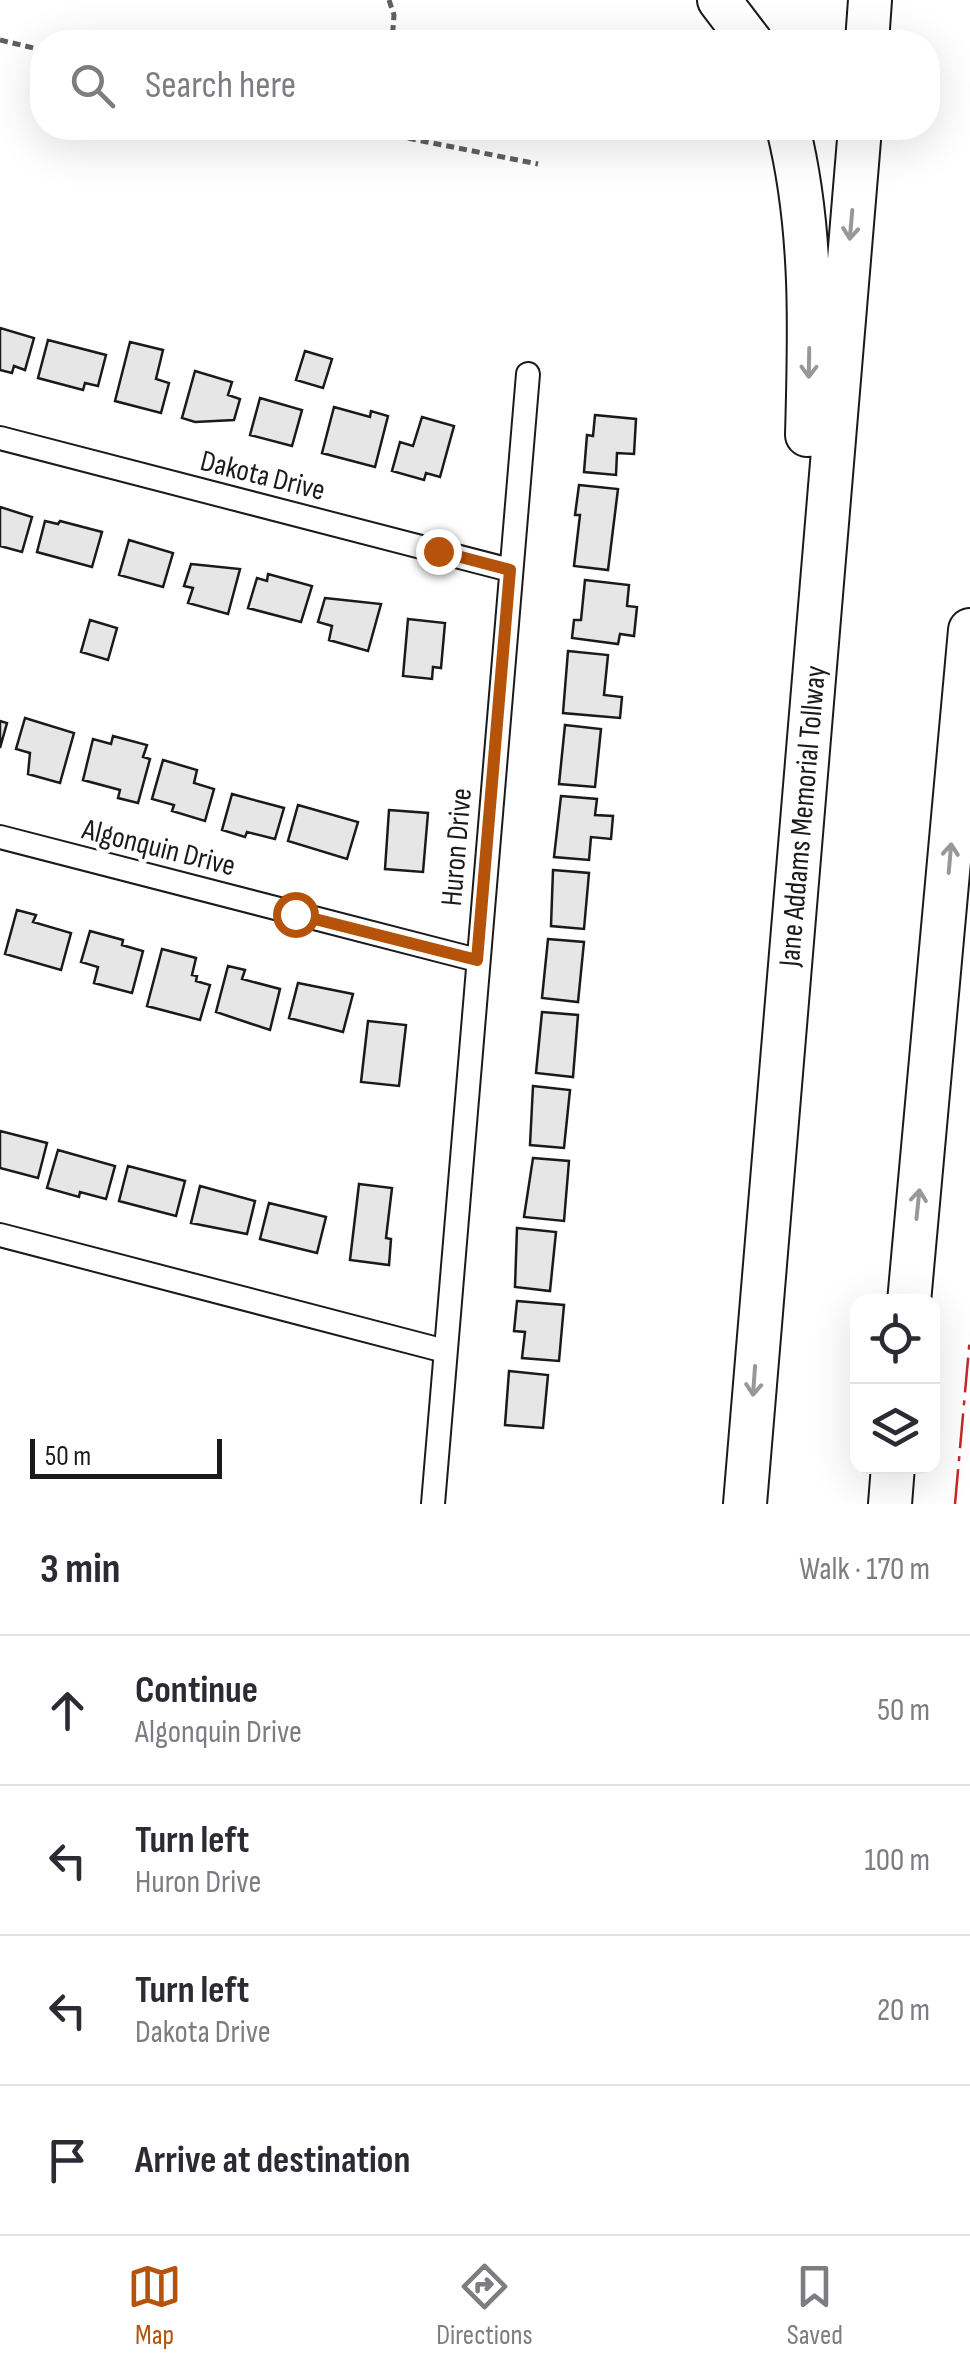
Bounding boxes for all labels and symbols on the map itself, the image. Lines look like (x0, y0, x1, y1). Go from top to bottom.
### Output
one-way arrow (842, 208, 861, 240)
one-way arrow (800, 346, 818, 379)
street label: Dakota Drive (197, 443, 329, 509)
route end (416, 529, 462, 575)
street label: Jane Addams Memorial Tollway (772, 664, 834, 969)
street label: Huron Drive (434, 787, 480, 908)
street label: Algonquin Drive (77, 811, 239, 884)
one-way arrow (940, 842, 959, 874)
route start (273, 892, 319, 938)
one-way arrow (909, 1189, 928, 1221)
one-way arrow (745, 1365, 764, 1397)
scale bar (30, 1434, 222, 1478)

